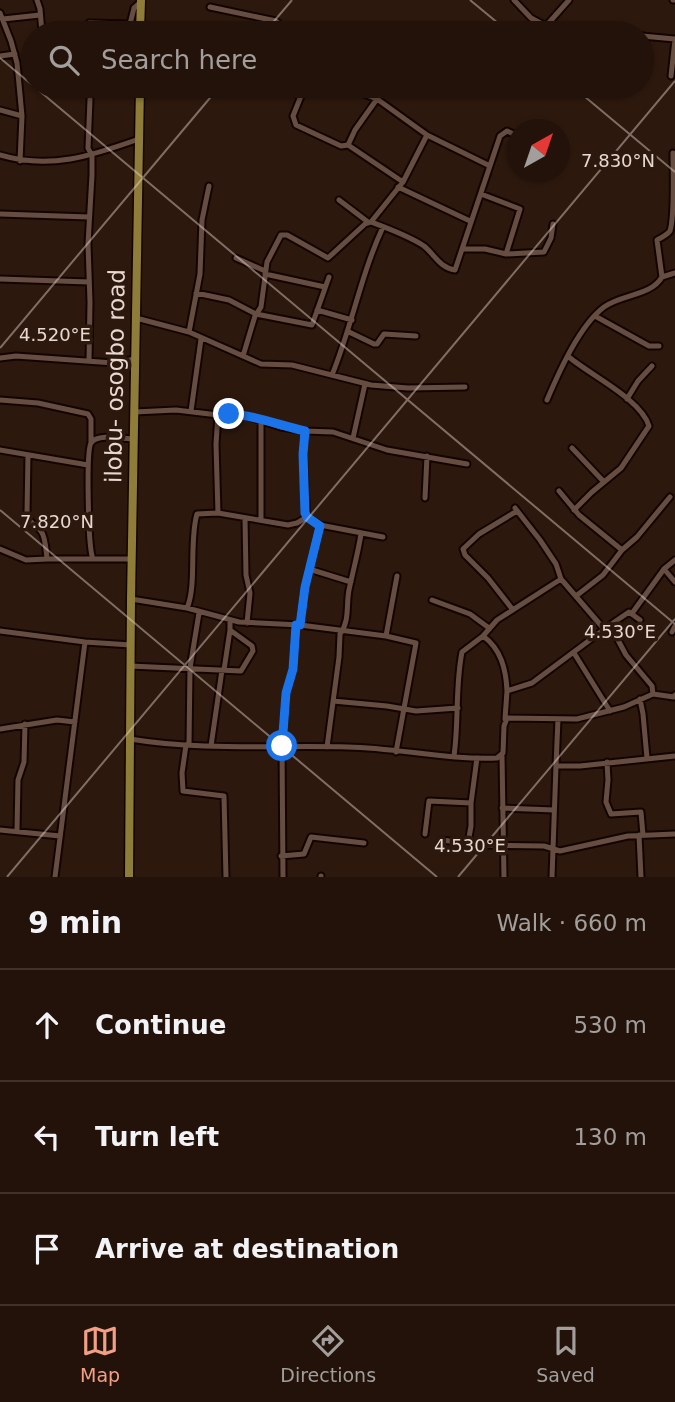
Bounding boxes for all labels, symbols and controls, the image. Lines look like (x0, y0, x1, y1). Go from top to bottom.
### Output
search box (21, 21, 654, 98)
icon: search (45, 41, 83, 79)
text: Search here (101, 45, 257, 75)
north arrow (507, 119, 570, 182)
text: 7.830°N (581, 150, 655, 171)
street label: ilobu- osogbo road (100, 269, 130, 483)
text: 4.520°E (19, 324, 91, 345)
route end (213, 398, 244, 429)
text: 7.820°N (20, 511, 94, 532)
text: 4.530°E (584, 621, 656, 642)
route start (266, 730, 297, 761)
text: 4.530°E (434, 835, 506, 856)
text: 9 min (28, 905, 122, 940)
text: Walk · 660 m (496, 910, 647, 936)
icon: ahead (28, 1006, 66, 1044)
text: Continue (95, 1010, 226, 1040)
text: 530 m (573, 1012, 647, 1038)
icon: left (28, 1118, 66, 1156)
text: Turn left (95, 1122, 219, 1152)
text: 130 m (573, 1124, 647, 1150)
icon: arrive (28, 1230, 66, 1268)
text: Arrive at destination (95, 1234, 399, 1264)
tab: Map (80, 1322, 120, 1386)
tab: Directions (280, 1322, 376, 1386)
tab: Saved (536, 1322, 595, 1386)

